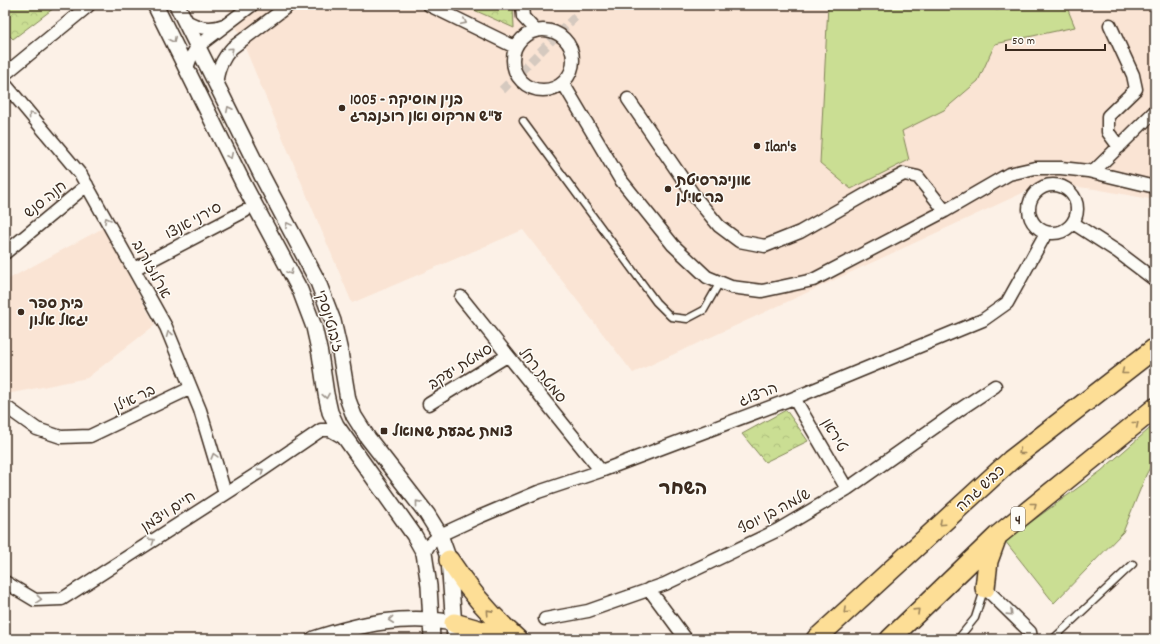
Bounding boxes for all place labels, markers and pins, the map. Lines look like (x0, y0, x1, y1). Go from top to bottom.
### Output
place label: 1005 - בנין מוסיקה ע"ש מרקוס ואן רוזנברג (350, 90, 503, 129)
marker: 1005 - בנין מוסיקה ע"ש מרקוס ואן רוזנברג (337, 103, 347, 113)
place label: Ilan's (765, 137, 796, 159)
marker: Ilan's (752, 141, 762, 151)
place label: אוניברסיטת בר אילן (675, 171, 751, 210)
marker: אוניברסיטת בר אילן (663, 184, 673, 194)
place label: בית ספר יגאל אלון (29, 294, 88, 333)
marker: בית ספר יגאל אלון (16, 307, 26, 317)
place label: צומת גבעת שמואל (392, 422, 513, 444)
marker: צומת גבעת שמואל (379, 426, 389, 436)

